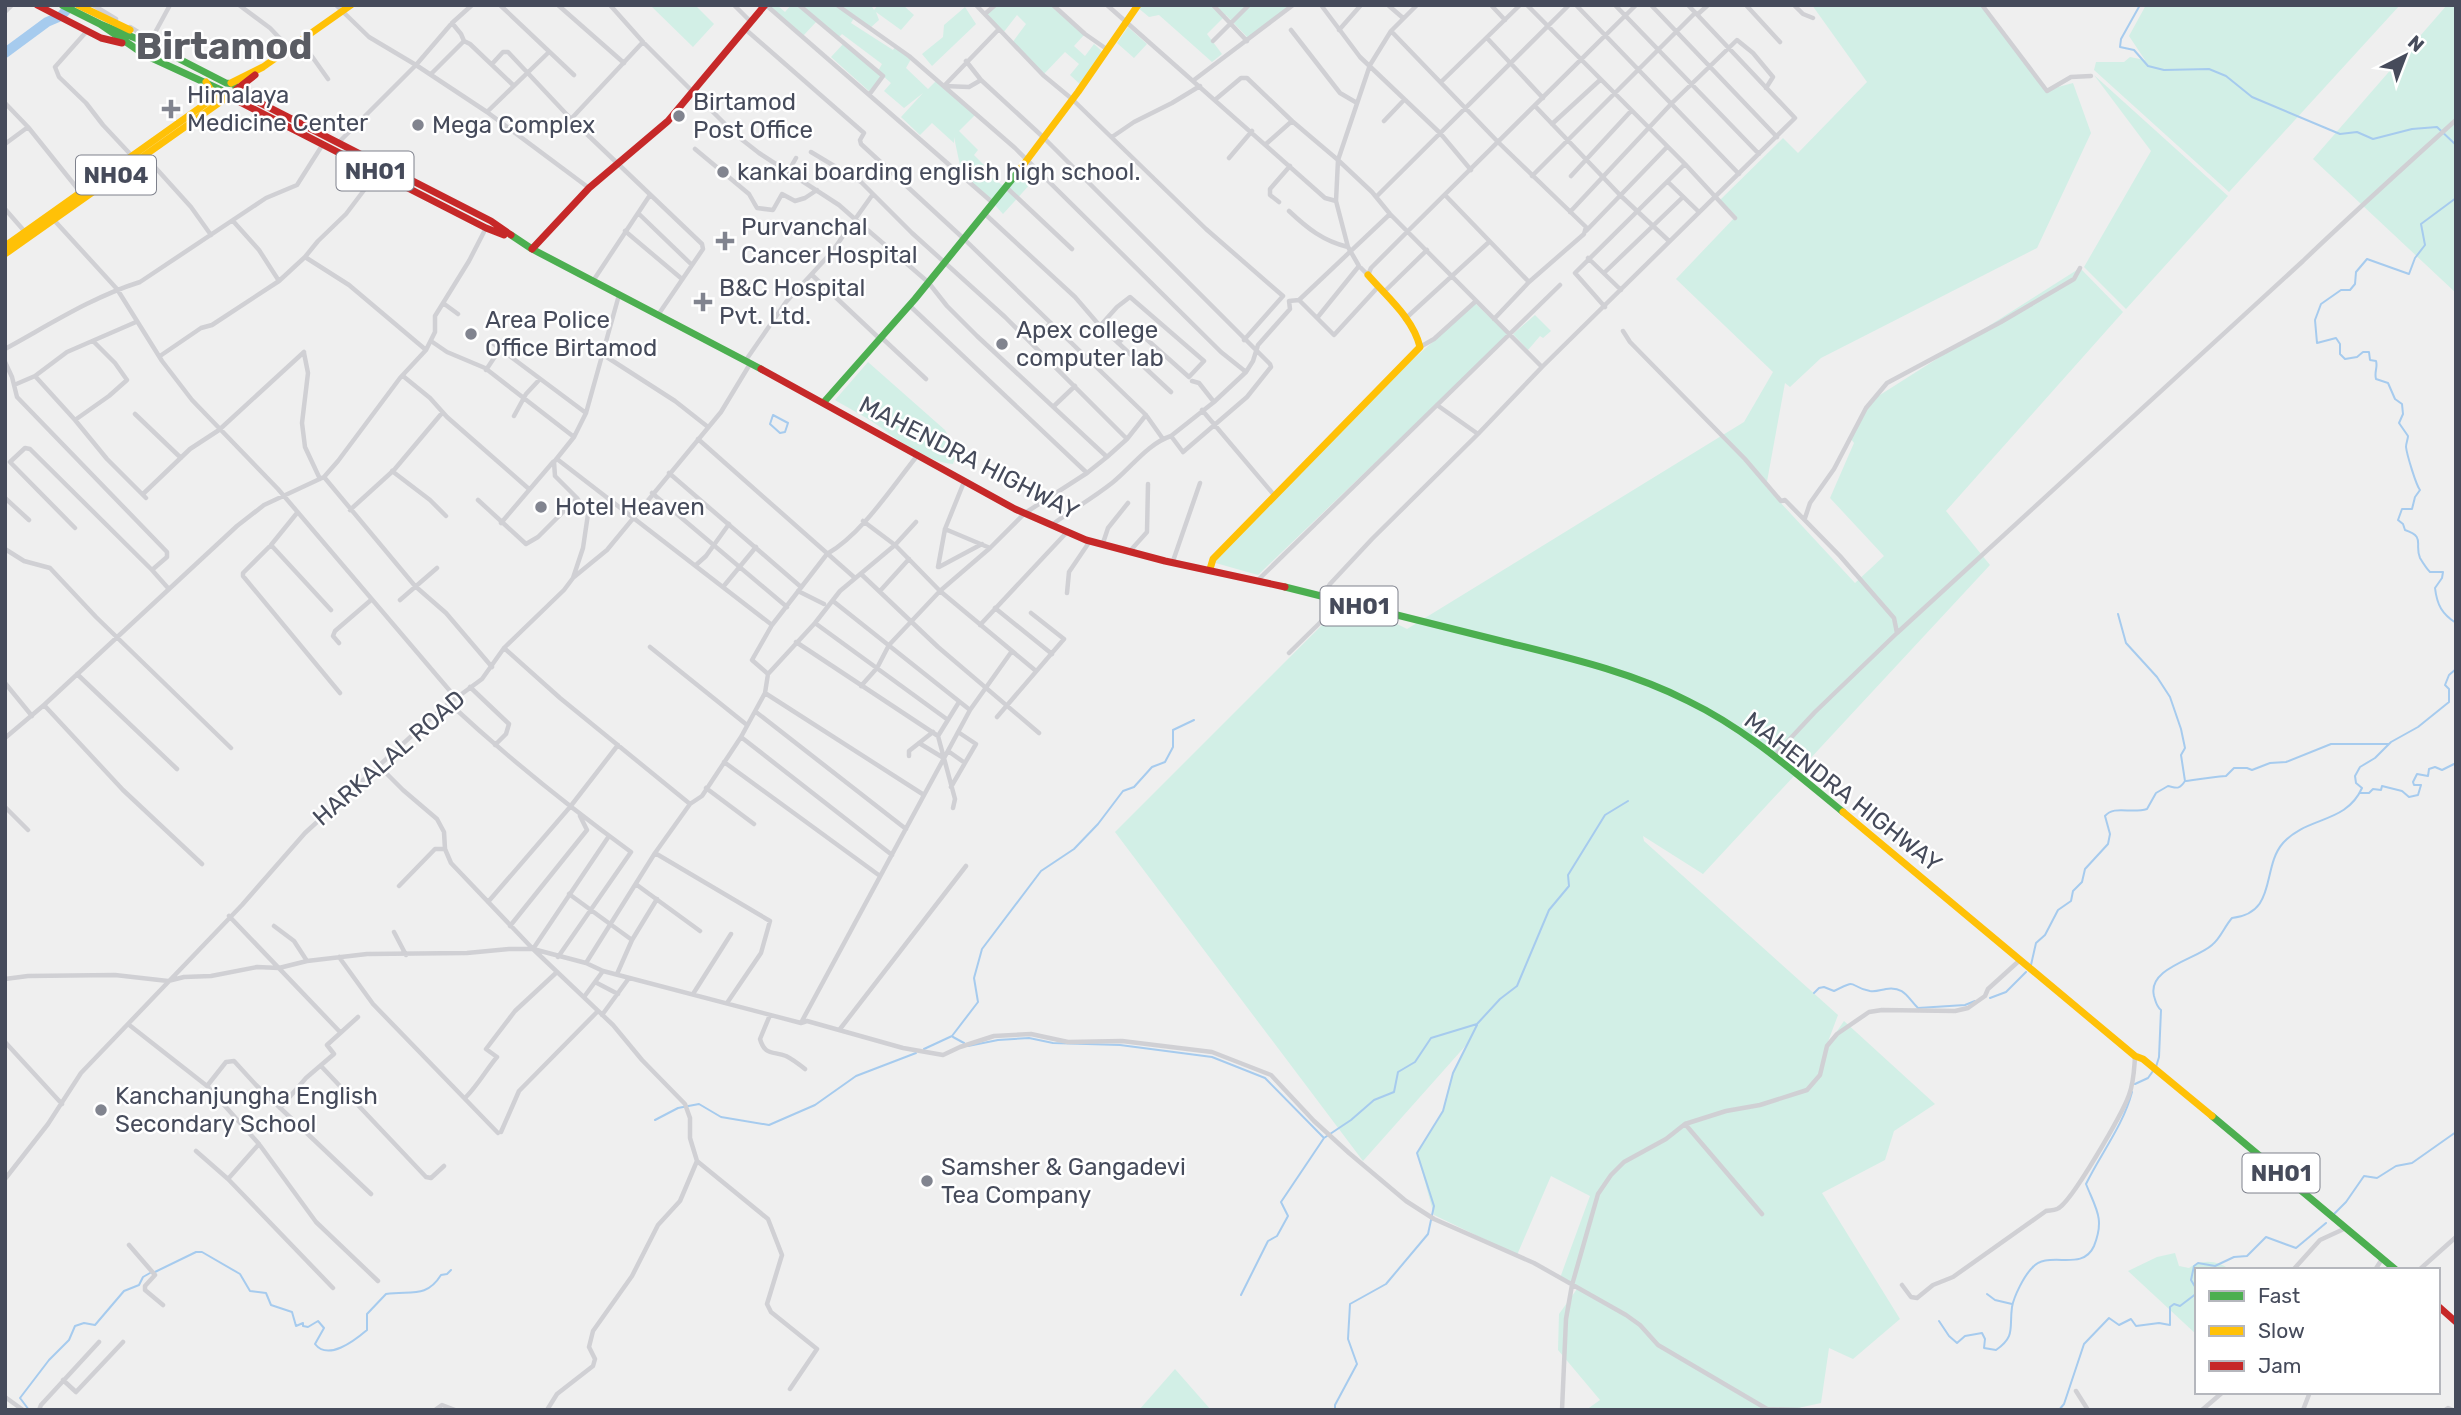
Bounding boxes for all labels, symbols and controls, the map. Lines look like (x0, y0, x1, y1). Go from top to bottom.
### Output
north arrow (2370, 21, 2440, 91)
district label: Birtamod (135, 23, 313, 69)
text: N (2403, 31, 2429, 57)
place label: Himalaya Medicine Center (187, 81, 368, 137)
place label: Birtamod Post Office (693, 88, 813, 144)
marker: Himalaya Medicine Center (161, 99, 181, 119)
marker: Birtamod Post Office (671, 108, 687, 124)
place label: Mega Complex (432, 111, 595, 139)
marker: Mega Complex (410, 117, 426, 133)
road number: NH01 (336, 152, 414, 190)
road number: NH04 (76, 156, 156, 194)
place label: kankai boarding english high school. (737, 158, 1141, 186)
marker: kankai boarding english high school. (715, 164, 731, 180)
place label: Purvanchal Cancer Hospital (741, 213, 918, 269)
marker: Purvanchal Cancer Hospital (715, 231, 735, 251)
place label: B&C Hospital Pvt. Ltd. (719, 274, 865, 330)
marker: B&C Hospital Pvt. Ltd. (693, 292, 713, 312)
place label: Area Police Office Birtamod (485, 306, 657, 362)
place label: Apex college computer lab (1016, 316, 1164, 372)
marker: Area Police Office Birtamod (463, 326, 479, 342)
marker: Apex college computer lab (994, 336, 1010, 352)
street label: MAHENDRA HIGHWAY (855, 390, 1083, 526)
place label: Hotel Heaven (555, 493, 705, 521)
marker: Hotel Heaven (533, 499, 549, 515)
road number: NH01 (1320, 586, 1398, 626)
street label: HARKALAL ROAD (307, 684, 471, 832)
street label: MAHENDRA HIGHWAY (1739, 706, 1947, 878)
place label: Kanchanjungha English Secondary School (115, 1082, 378, 1138)
marker: Kanchanjungha English Secondary School (93, 1102, 109, 1118)
place label: Samsher & Gangadevi Tea Company (941, 1153, 1186, 1209)
road number: NH01 (2242, 1154, 2320, 1192)
marker: Samsher & Gangadevi Tea Company (919, 1173, 935, 1189)
legend (2195, 1268, 2440, 1394)
text: Fast (2258, 1283, 2300, 1308)
text: Slow (2258, 1318, 2305, 1343)
text: Jam (2258, 1353, 2302, 1378)

